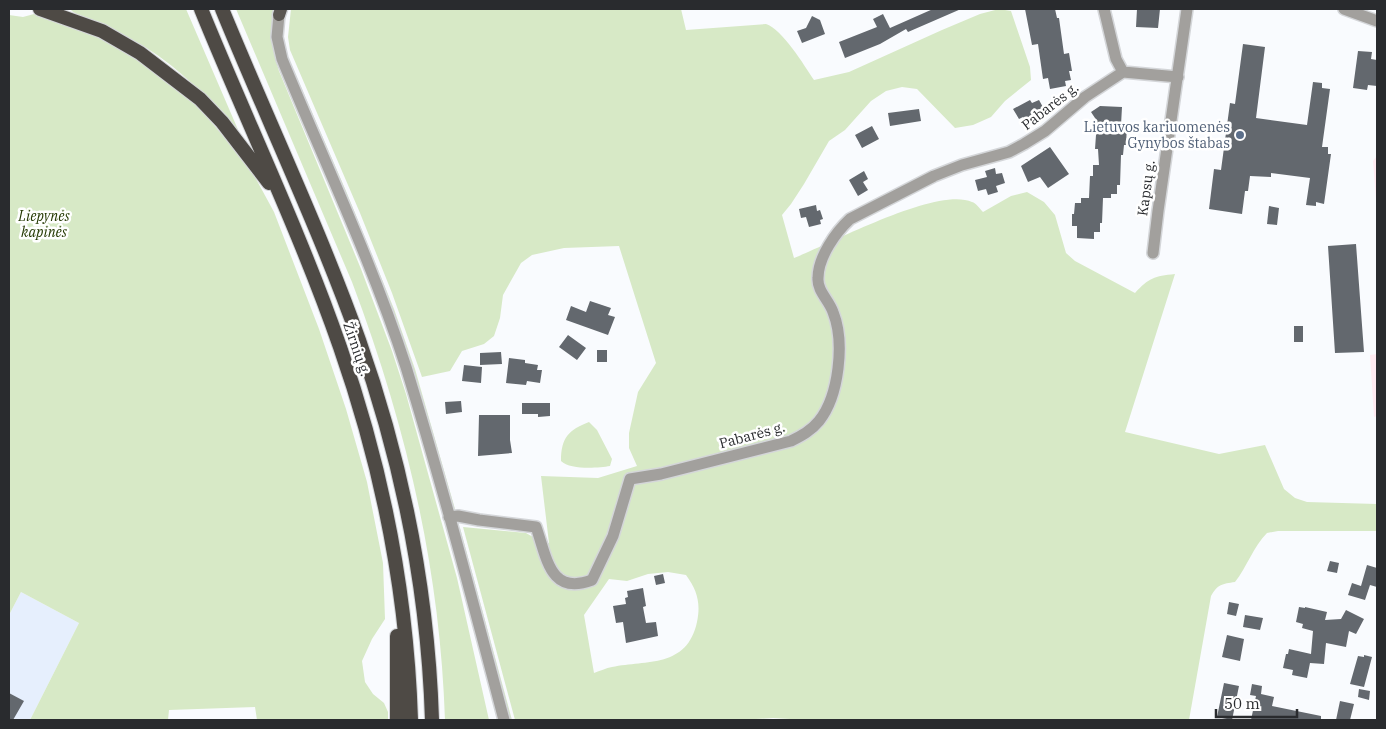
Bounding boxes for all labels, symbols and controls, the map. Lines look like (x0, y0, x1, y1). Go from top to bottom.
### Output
street label: Pabarės g. (1018, 78, 1082, 134)
place label: Lietuvos kariuomenės Gynybos štabas (1084, 118, 1230, 152)
marker: Lietuvos kariuomenės Gynybos štabas (1234, 129, 1246, 141)
street label: Kapsų g. (1133, 159, 1159, 217)
park label: Liepynės kapinės (17, 207, 70, 241)
street label: Žirnių g. (339, 319, 375, 379)
street label: Pabarės g. (717, 418, 787, 452)
scale bar (1216, 686, 1297, 718)
text: 50 m (1224, 694, 1260, 713)

